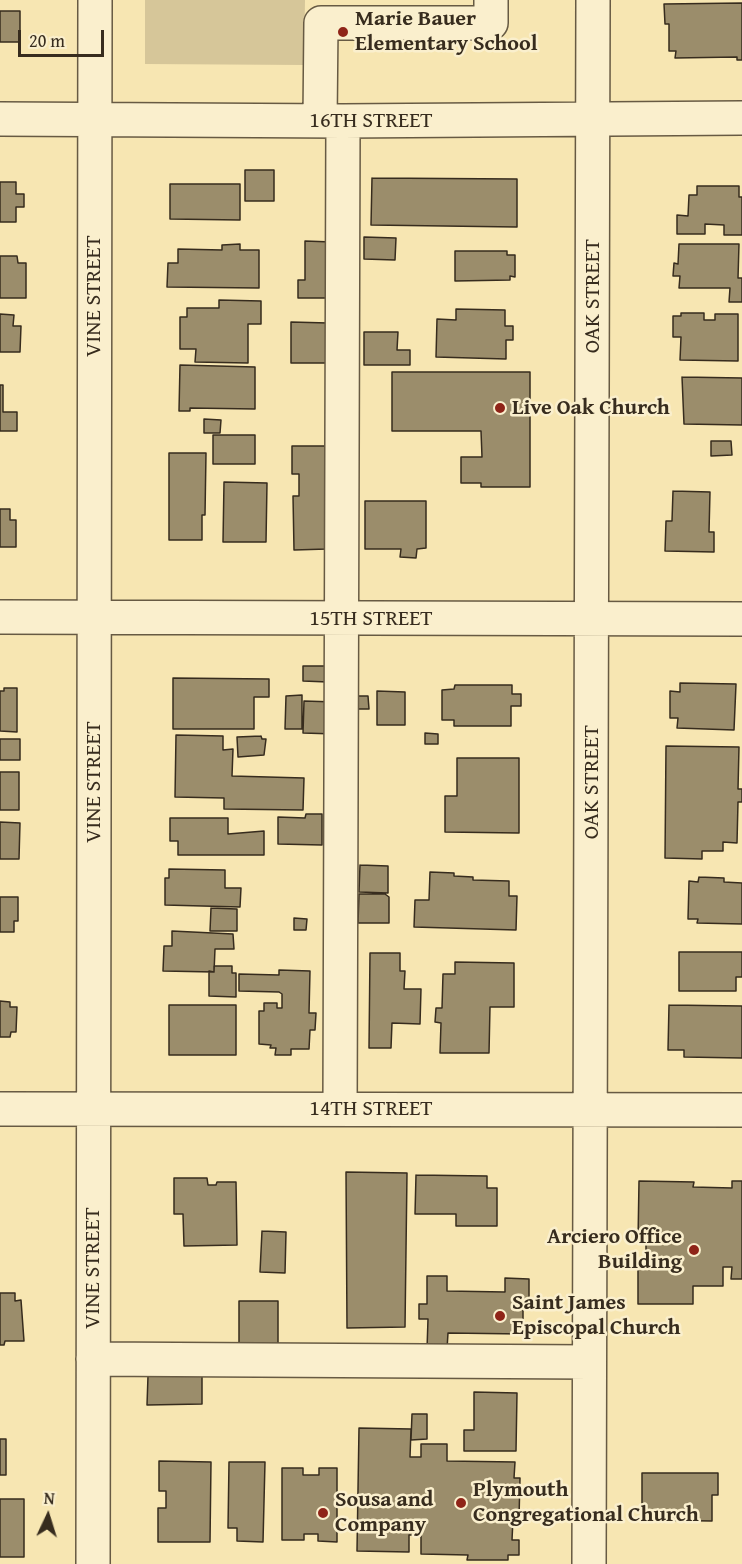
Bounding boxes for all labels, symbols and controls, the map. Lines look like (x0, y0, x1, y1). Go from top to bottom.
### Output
place label: Marie Bauer Elementary School (355, 6, 537, 57)
scale bar (21, 18, 106, 56)
marker: Marie Bauer Elementary School (336, 25, 350, 39)
text: 20 m (29, 27, 65, 54)
street label: 16TH STREET (309, 108, 433, 134)
street label: VINE STREET (81, 235, 107, 357)
street label: OAK STREET (580, 239, 606, 353)
place label: Live Oak Church (512, 395, 670, 421)
marker: Live Oak Church (493, 401, 507, 415)
street label: 15TH STREET (309, 606, 433, 632)
street label: VINE STREET (81, 721, 107, 843)
street label: OAK STREET (579, 725, 605, 839)
street label: 14TH STREET (309, 1096, 433, 1122)
street label: VINE STREET (80, 1207, 106, 1329)
place label: Arciero Office Building (547, 1224, 682, 1276)
marker: Arciero Office Building (687, 1243, 701, 1257)
place label: Saint James Episcopal Church (512, 1290, 681, 1342)
marker: Saint James Episcopal Church (493, 1309, 507, 1323)
place label: Plymouth Congregational Church (473, 1477, 699, 1528)
north arrow (18, 1486, 78, 1546)
text: N (43, 1486, 55, 1510)
place label: Sousa and Company (335, 1487, 433, 1538)
marker: Plymouth Congregational Church (454, 1496, 468, 1510)
marker: Sousa and Company (316, 1506, 330, 1520)

